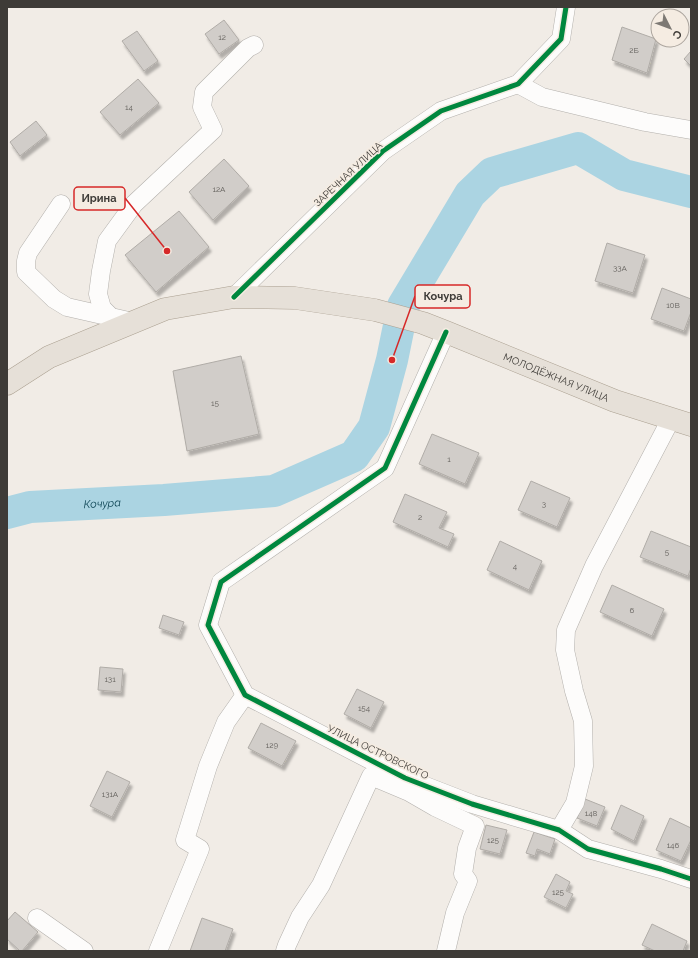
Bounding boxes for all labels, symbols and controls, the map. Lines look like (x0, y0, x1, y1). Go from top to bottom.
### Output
north arrow (650, 8, 690, 48)
text: С (669, 27, 684, 42)
house number: 12 (218, 32, 226, 42)
house number: 2Б (629, 45, 639, 55)
house number: 14 (125, 102, 134, 112)
street label: ЗАРЕЧНАЯ УЛИЦА (312, 139, 384, 208)
house number: 12А (213, 184, 226, 194)
callout: Ирина (74, 187, 125, 210)
text: Ирина (81, 192, 117, 205)
house number: 33А (613, 263, 628, 273)
callout: Кочура (415, 285, 470, 308)
text: Кочура (423, 290, 463, 303)
house number: 10В (666, 300, 680, 310)
street label: МОЛОДЁЖНАЯ УЛИЦА (502, 351, 611, 404)
house number: 15 (211, 398, 220, 408)
house number: 1 (447, 454, 451, 464)
water label: Кочура (83, 496, 122, 511)
house number: 3 (542, 499, 546, 509)
house number: 2 (418, 512, 422, 522)
house number: 5 (665, 547, 670, 557)
house number: 4 (513, 561, 518, 571)
house number: 6 (630, 605, 635, 615)
house number: 131 (104, 674, 116, 684)
house number: 154 (358, 703, 371, 713)
street label: УЛИЦА ОСТРОВСКОГО (326, 723, 431, 782)
house number: 129 (266, 740, 278, 750)
house number: 131А (102, 789, 119, 799)
house number: 148 (585, 808, 598, 818)
house number: 125 (487, 835, 500, 845)
house number: 146 (667, 840, 679, 850)
house number: 125 (552, 887, 565, 897)

